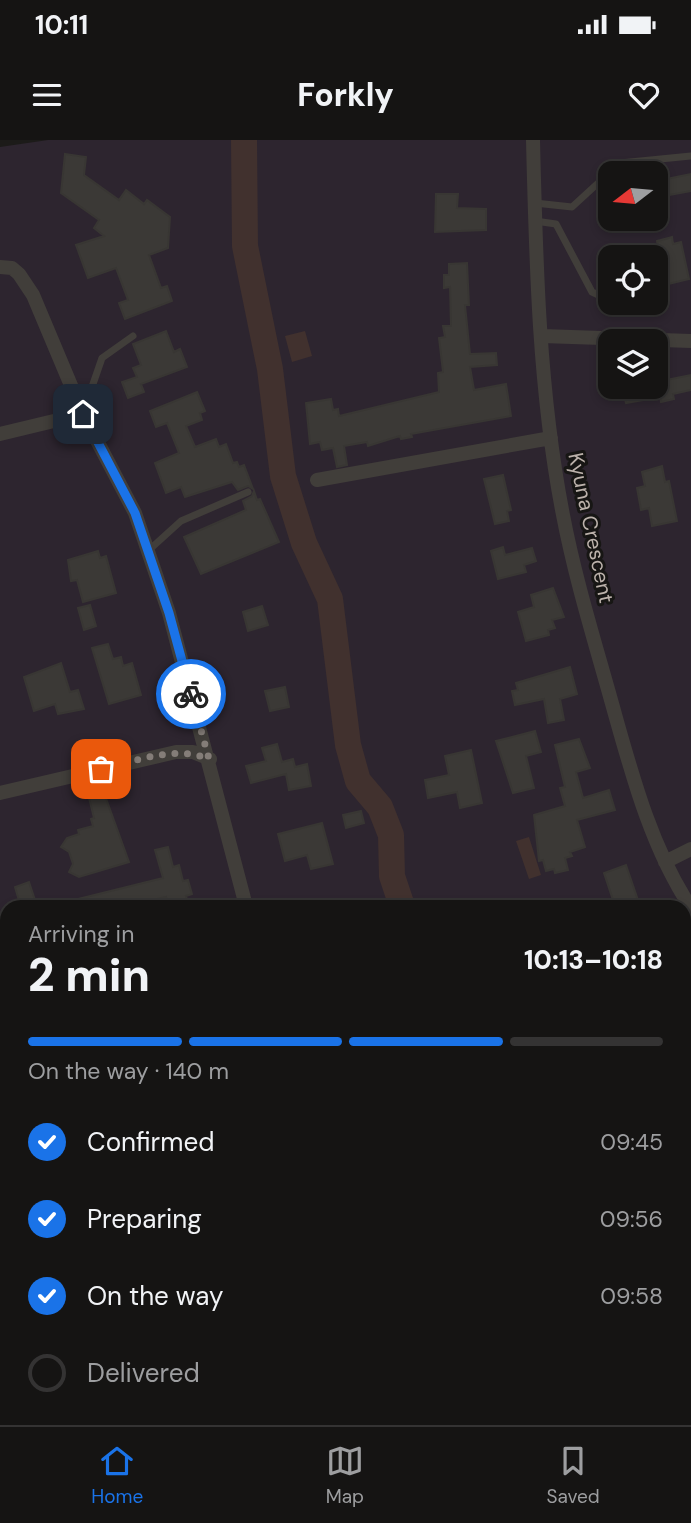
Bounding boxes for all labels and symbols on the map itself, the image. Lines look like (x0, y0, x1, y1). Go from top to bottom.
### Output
north arrow (598, 161, 668, 231)
pin (53, 384, 113, 444)
street label: Kyuna Crescent (561, 450, 621, 606)
courier (156, 659, 226, 729)
pin (71, 739, 131, 799)

